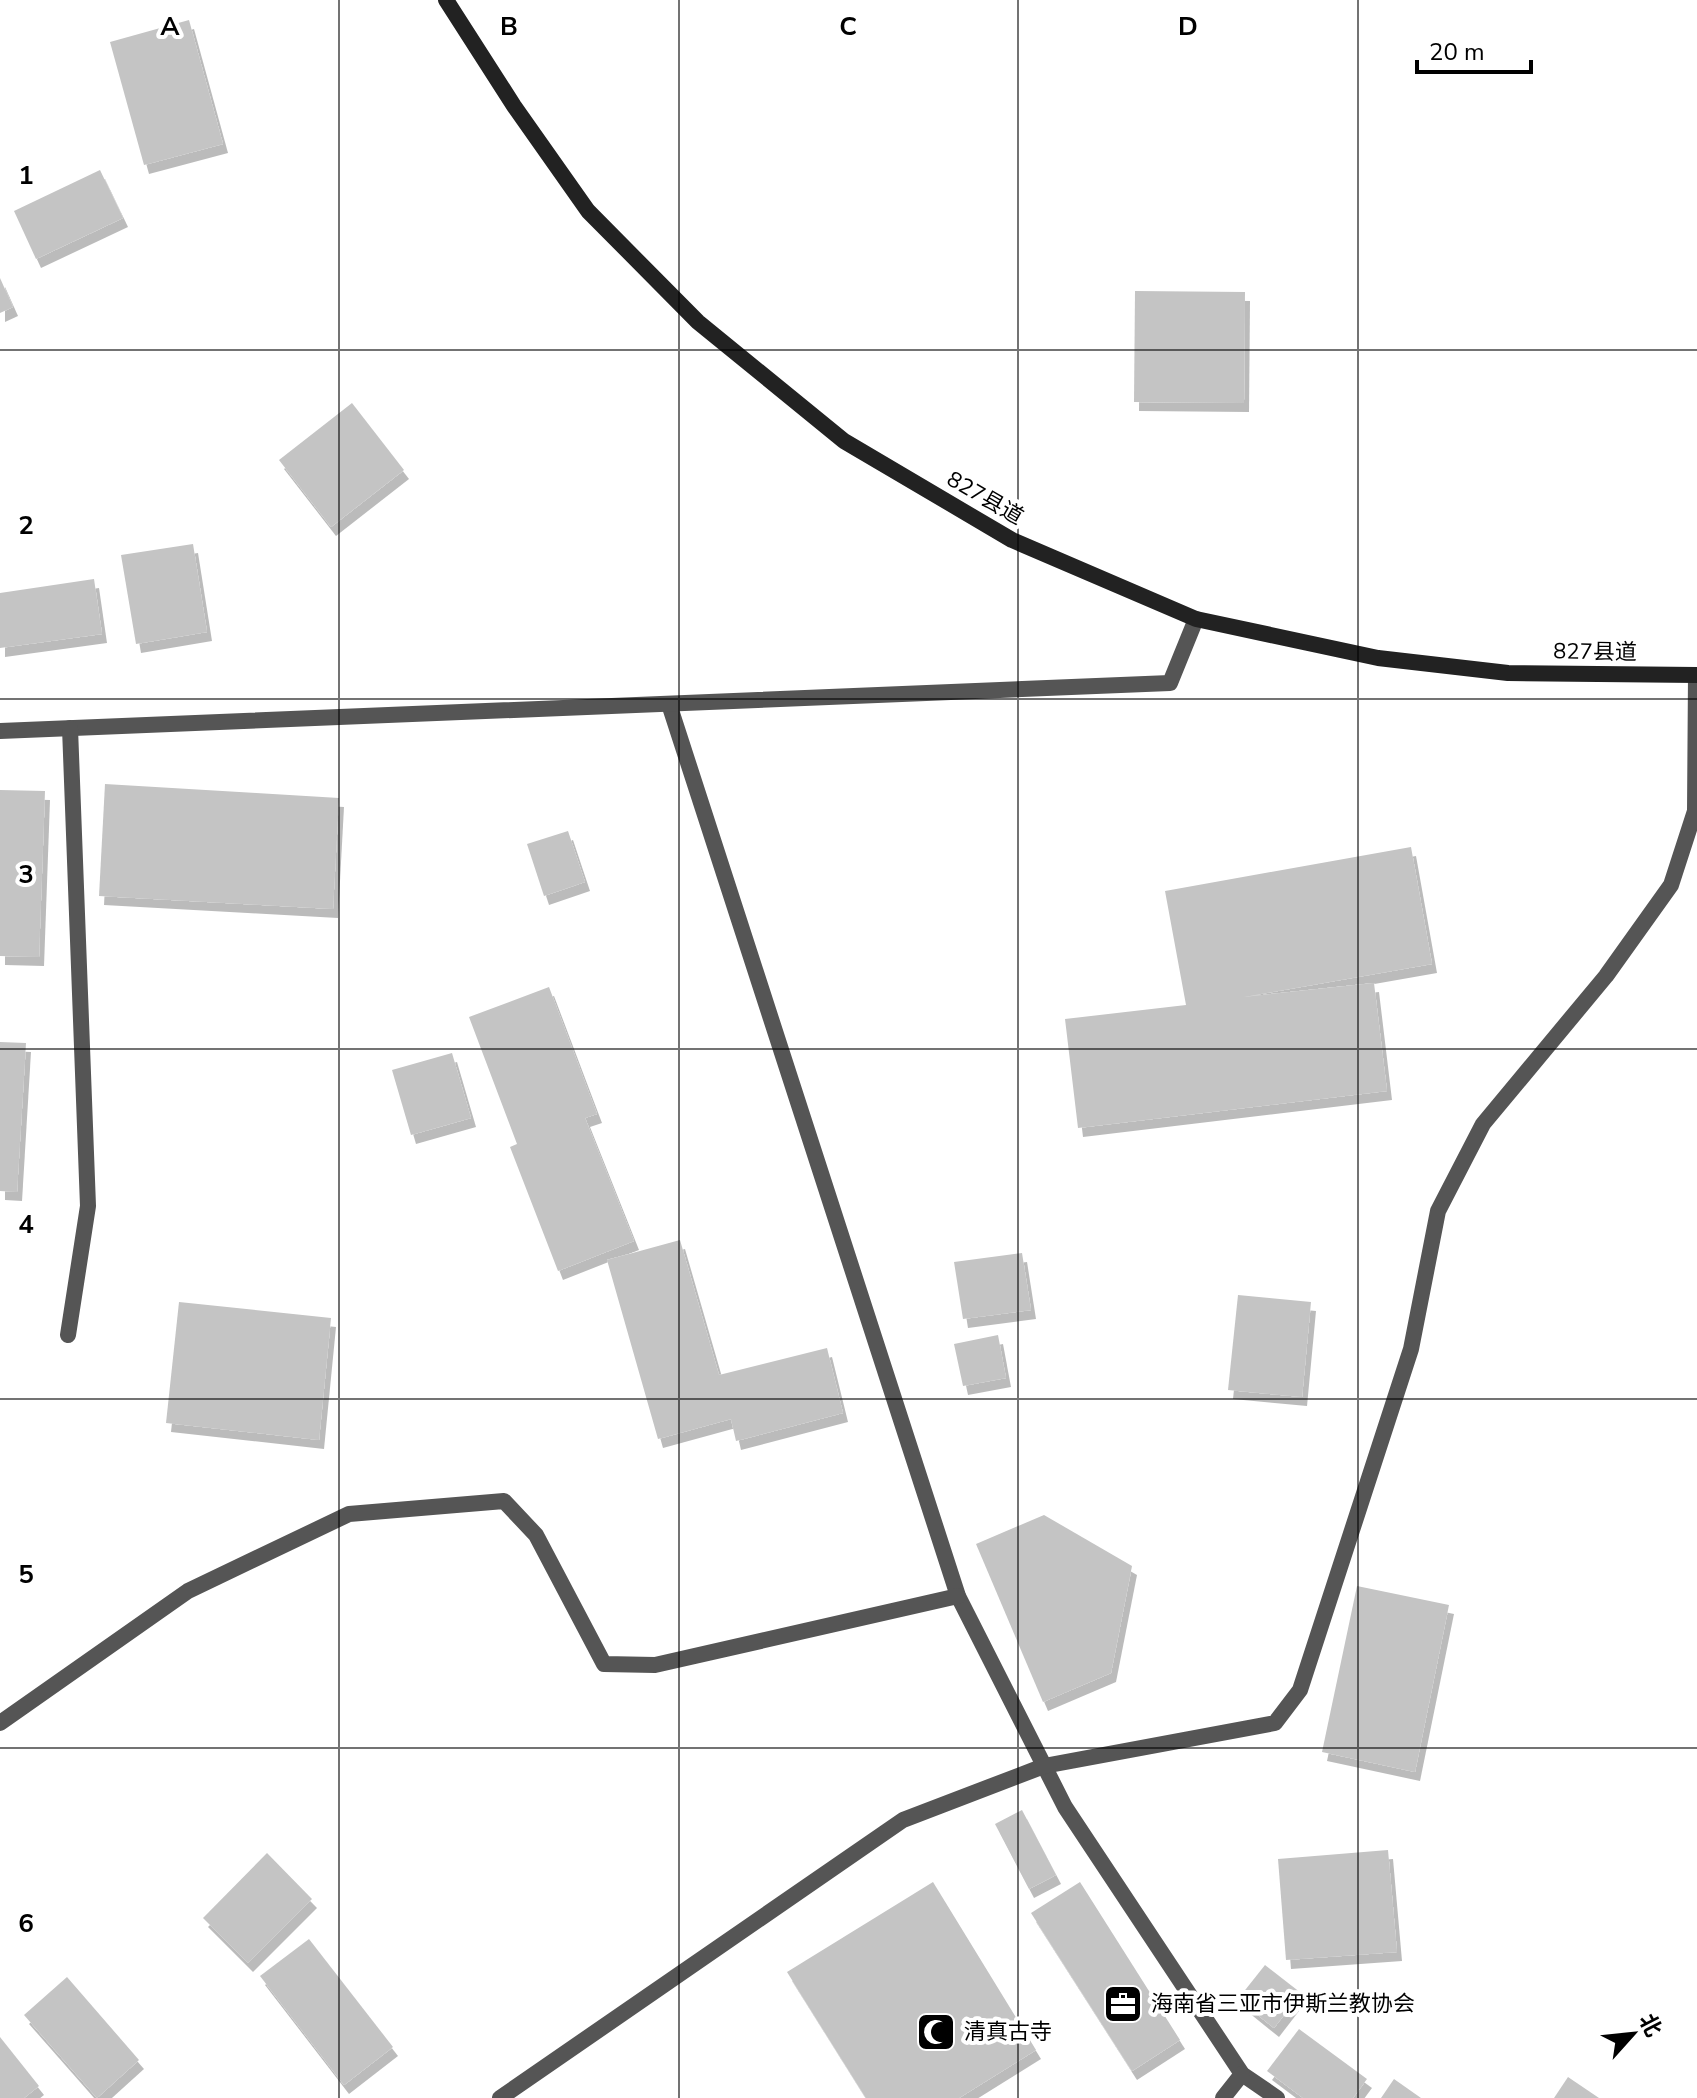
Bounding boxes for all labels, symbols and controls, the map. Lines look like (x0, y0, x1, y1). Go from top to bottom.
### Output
text: A (160, 9, 180, 44)
text: B (500, 9, 518, 44)
text: C (839, 9, 857, 44)
text: D (1178, 9, 1198, 44)
scale bar (1417, 24, 1531, 74)
text: 20 m (1429, 36, 1485, 68)
text: 1 (18, 158, 34, 193)
street label: 827县道 (941, 464, 1029, 532)
text: 2 (18, 508, 34, 543)
street label: 827县道 (1553, 636, 1637, 668)
text: 3 (18, 857, 34, 892)
text: 4 (18, 1207, 34, 1242)
text: 5 (18, 1557, 34, 1592)
text: 6 (18, 1906, 34, 1941)
office icon: 海南省三亚市伊斯兰教协会 (1102, 1983, 1144, 2025)
place label: 海南省三亚市伊斯兰教协会 (1151, 1989, 1415, 2019)
north arrow (1593, 1994, 1673, 2074)
text: 北 (1632, 2009, 1668, 2042)
mosque icon: 清真古寺 (915, 2011, 957, 2053)
place label: 清真古寺 (964, 2017, 1052, 2047)

